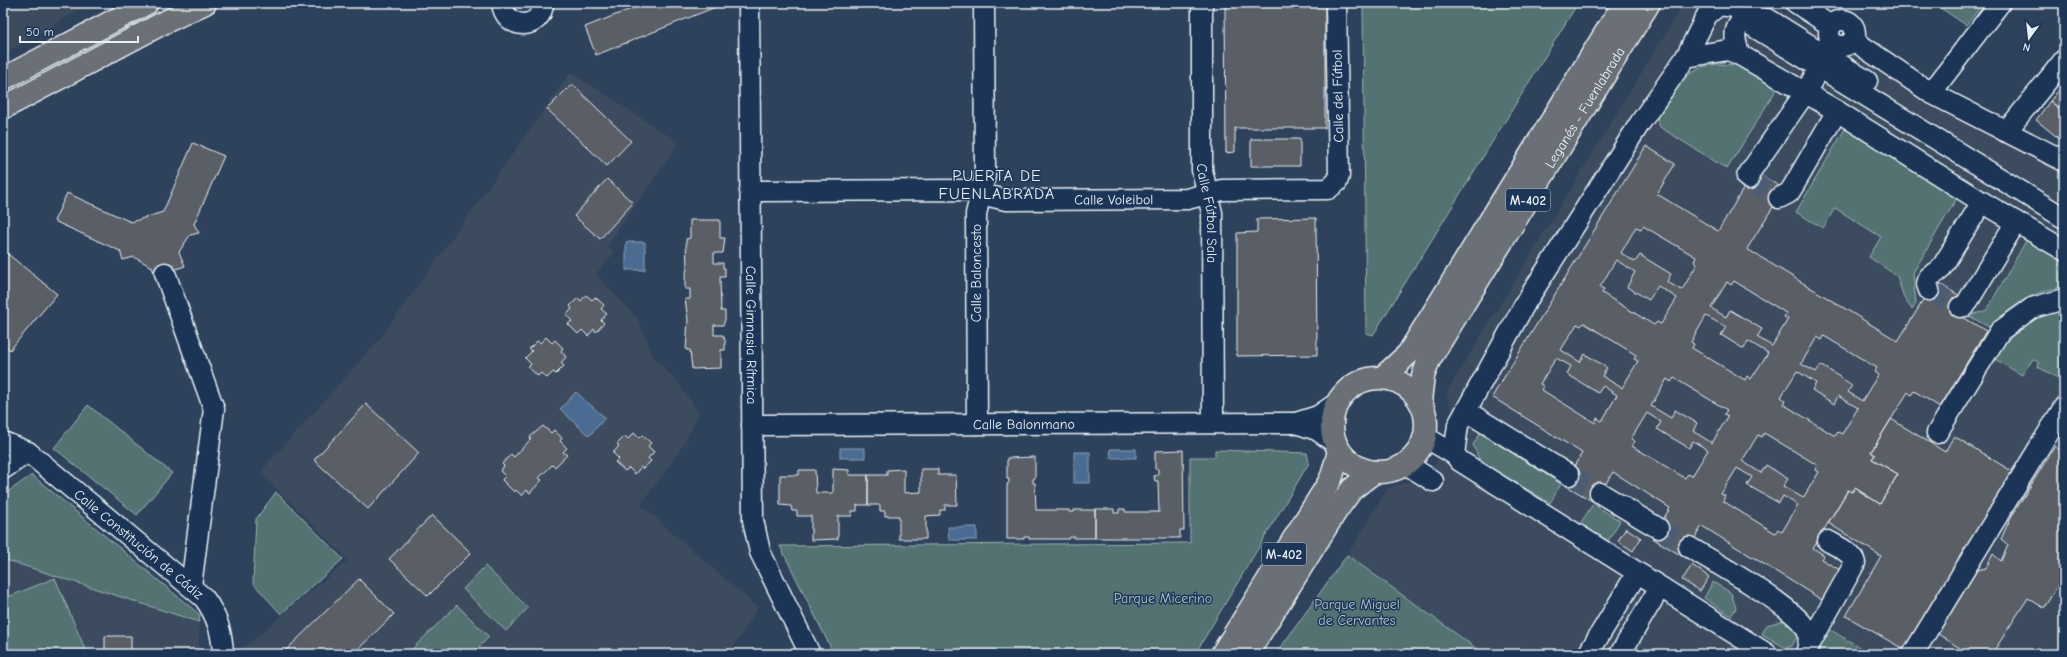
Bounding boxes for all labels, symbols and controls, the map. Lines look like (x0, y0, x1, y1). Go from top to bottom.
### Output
scale bar (20, 18, 138, 44)
north arrow (2009, 18, 2049, 58)
text: 50 m (26, 25, 54, 39)
text: N (2021, 40, 2032, 54)
street label: Leganés - Fuenlabrada (1541, 44, 1628, 171)
street label: Calle del Fútbol (1329, 49, 1347, 143)
street label: Calle Fútbol Sala (1194, 164, 1221, 263)
district label: PUERTA DE FUENLABRADA (939, 167, 1055, 203)
road number: M-402 (1506, 189, 1550, 211)
street label: Calle Voleibol (1074, 191, 1153, 208)
street label: Calle Baloncesto (968, 224, 985, 322)
street label: Calle Gimnasia Rítmica (743, 266, 761, 404)
street label: Calle Balonmano (973, 415, 1075, 433)
street label: Calle Constitución de Cádiz (71, 485, 207, 603)
road number: M-402 (1262, 543, 1306, 565)
park label: Parque Micerino (1114, 590, 1212, 607)
park label: Parque Miguel de Cervantes (1314, 596, 1400, 629)

